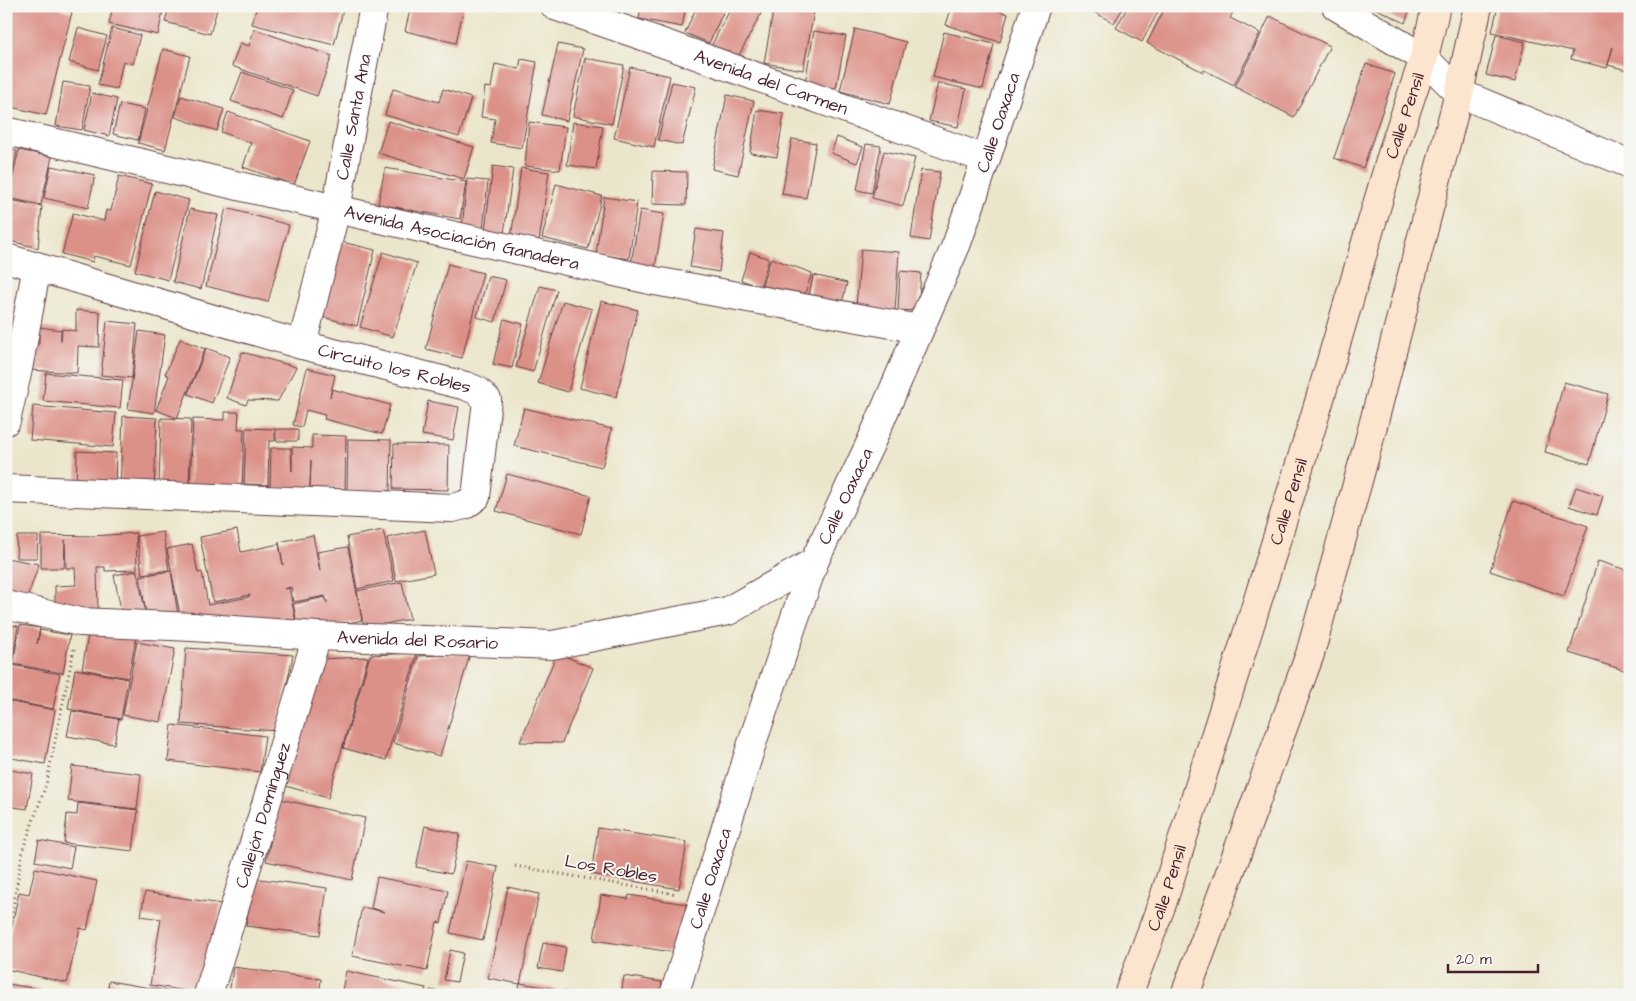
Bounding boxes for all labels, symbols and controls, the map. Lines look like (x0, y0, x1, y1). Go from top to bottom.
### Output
street label: Avenida del Carmen (691, 43, 851, 121)
street label: Calle Santa Ana (329, 52, 377, 182)
street label: Calle Oaxaca (970, 69, 1026, 176)
street label: Calle Pensil (1379, 69, 1431, 162)
street label: Avenida Asociación Ganadera (342, 199, 582, 276)
street label: Circuito los Robles (315, 337, 475, 399)
street label: Calle Oaxaca (812, 444, 879, 549)
street label: Calle Pensil (1263, 455, 1314, 548)
street label: Avenida del Rosario (337, 624, 498, 655)
street label: Callejón Domínguez (229, 739, 297, 891)
street label: Calle Oaxaca (683, 825, 737, 932)
street label: Calle Pensil (1140, 841, 1193, 934)
street label: Los Robles (563, 849, 659, 889)
scale bar (1448, 941, 1538, 973)
text: 20 m (1456, 949, 1492, 970)

